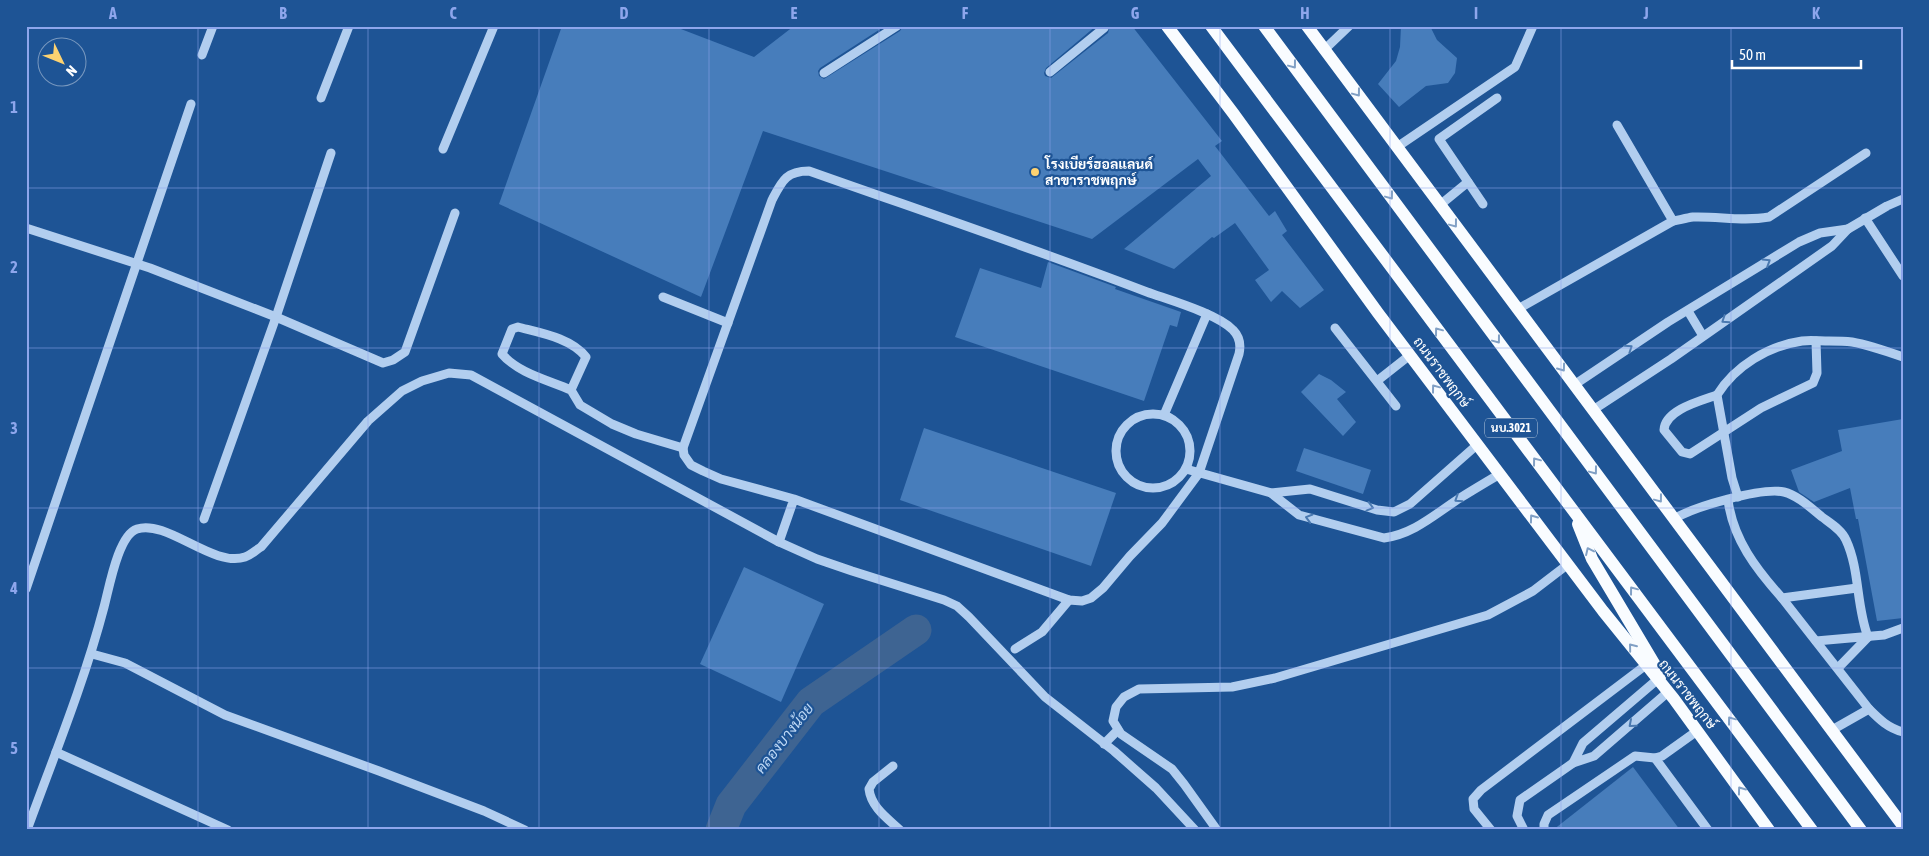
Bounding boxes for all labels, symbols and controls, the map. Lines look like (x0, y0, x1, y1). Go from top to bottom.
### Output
text: A (108, 4, 117, 22)
text: B (279, 4, 287, 22)
text: C (449, 4, 457, 22)
text: D (620, 4, 629, 22)
text: E (791, 4, 798, 22)
text: F (962, 4, 969, 22)
text: G (1131, 4, 1140, 22)
text: H (1300, 4, 1310, 22)
text: I (1474, 4, 1478, 22)
text: J (1642, 4, 1649, 22)
text: K (1812, 4, 1820, 22)
north arrow (38, 38, 88, 88)
scale bar (1732, 38, 1860, 70)
text: 50 m (1739, 46, 1766, 63)
one-way arrow (1287, 59, 1295, 68)
text: N (63, 62, 80, 79)
one-way arrow (1352, 87, 1360, 96)
text: 1 (10, 98, 18, 116)
place label: โรงเบียร์ฮอลแลนด์ สาขาราชพฤกษ์ (1044, 155, 1154, 189)
marker: โรงเบียร์ฮอลแลนด์ สาขาราชพฤกษ์ (1029, 166, 1041, 178)
one-way arrow (1384, 190, 1392, 199)
one-way arrow (1449, 218, 1457, 227)
text: 2 (10, 258, 18, 276)
one-way arrow (1761, 258, 1770, 268)
one-way arrow (1721, 314, 1731, 323)
one-way arrow (1435, 327, 1444, 337)
street label: ถนนราชพฤกษ์ (1410, 333, 1475, 411)
one-way arrow (1491, 334, 1500, 344)
one-way arrow (1623, 345, 1633, 354)
one-way arrow (1556, 362, 1565, 372)
one-way arrow (1433, 385, 1441, 394)
road number: นบ.3021 (1485, 418, 1537, 438)
text: 3 (10, 419, 18, 437)
one-way arrow (1533, 458, 1541, 467)
one-way arrow (1588, 465, 1597, 475)
one-way arrow (1455, 493, 1464, 502)
one-way arrow (1653, 493, 1662, 503)
one-way arrow (1365, 502, 1373, 512)
one-way arrow (1305, 513, 1314, 524)
one-way arrow (1530, 514, 1539, 524)
one-way arrow (1584, 547, 1595, 556)
text: 4 (9, 579, 18, 597)
one-way arrow (1631, 587, 1639, 596)
one-way arrow (1629, 644, 1637, 653)
street label: ถนนราชพฤกษ์ (1655, 655, 1721, 733)
water label: คลองบางน้อย (751, 699, 817, 776)
one-way arrow (1728, 716, 1737, 726)
one-way arrow (1628, 719, 1637, 728)
text: 5 (10, 739, 18, 757)
one-way arrow (1738, 786, 1747, 796)

